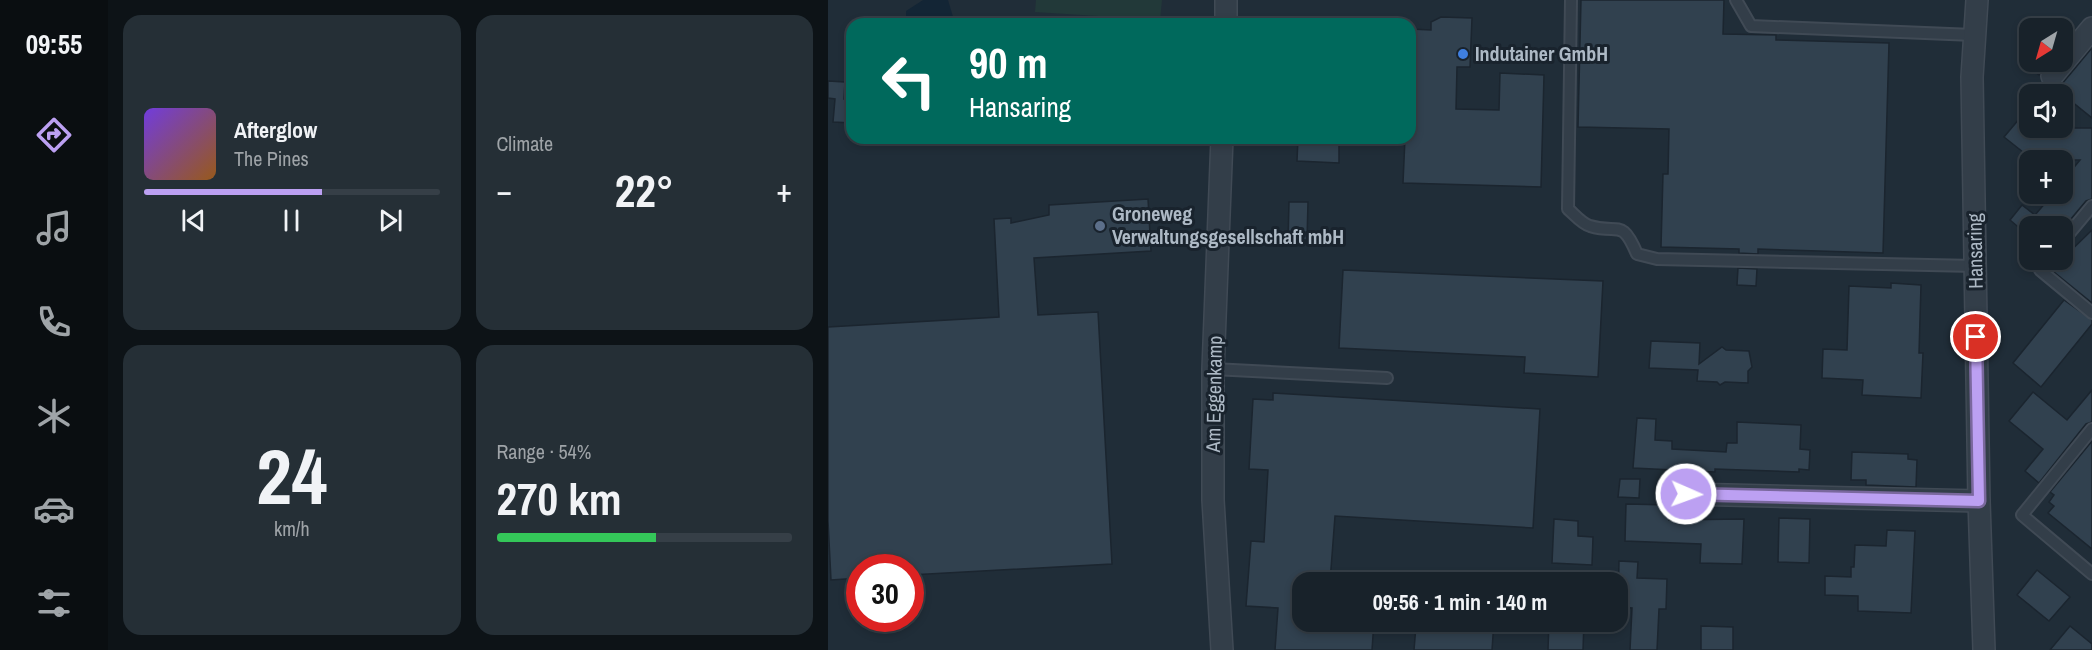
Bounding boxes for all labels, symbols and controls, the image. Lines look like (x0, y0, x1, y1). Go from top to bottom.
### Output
north arrow (2019, 18, 2073, 72)
map controls (2019, 18, 2073, 270)
text: 09:55 (26, 26, 82, 62)
text: 90 m (969, 35, 1048, 91)
place label: Indutainer GmbH (1475, 40, 1608, 67)
icon: left (870, 42, 948, 120)
marker: Indutainer GmbH (1456, 47, 1470, 61)
button: sound (2019, 84, 2073, 138)
text: Hansaring (969, 89, 1071, 125)
icon: directions (33, 114, 75, 156)
text: Afterglow (234, 115, 317, 145)
text: Climate (497, 130, 553, 157)
text: The Pines (234, 145, 309, 172)
button: + (2019, 150, 2073, 204)
text: 22° (615, 160, 674, 221)
text: − (497, 168, 512, 212)
text: + (776, 168, 792, 212)
place label: Groneweg Verwaltungsgesellschaft mbH (1112, 200, 1344, 250)
icon: previous (177, 204, 210, 237)
icon: pause (275, 204, 308, 237)
icon: next (374, 204, 407, 237)
icon: music (33, 207, 75, 249)
street label: Hansaring (1960, 213, 1989, 289)
button: − (2019, 216, 2073, 270)
marker: Groneweg Verwaltungsgesellschaft mbH (1093, 219, 1107, 233)
icon: phone (33, 301, 75, 343)
pin (1950, 311, 2001, 362)
icon: arrive (1959, 320, 1992, 353)
street label: Am Eggenkamp (1199, 335, 1228, 454)
icon: climate (33, 395, 75, 437)
text: 24 (256, 423, 327, 528)
text: Range · 54% (497, 438, 591, 465)
position arrow (1654, 462, 1718, 526)
text: 270 km (497, 468, 622, 529)
icon: car (33, 488, 75, 530)
text: km/h (274, 515, 310, 542)
speed limit sign: 30 (846, 554, 924, 632)
icon: filters (33, 582, 75, 624)
text: 09:56 · 1 min · 140 m (1373, 587, 1547, 617)

